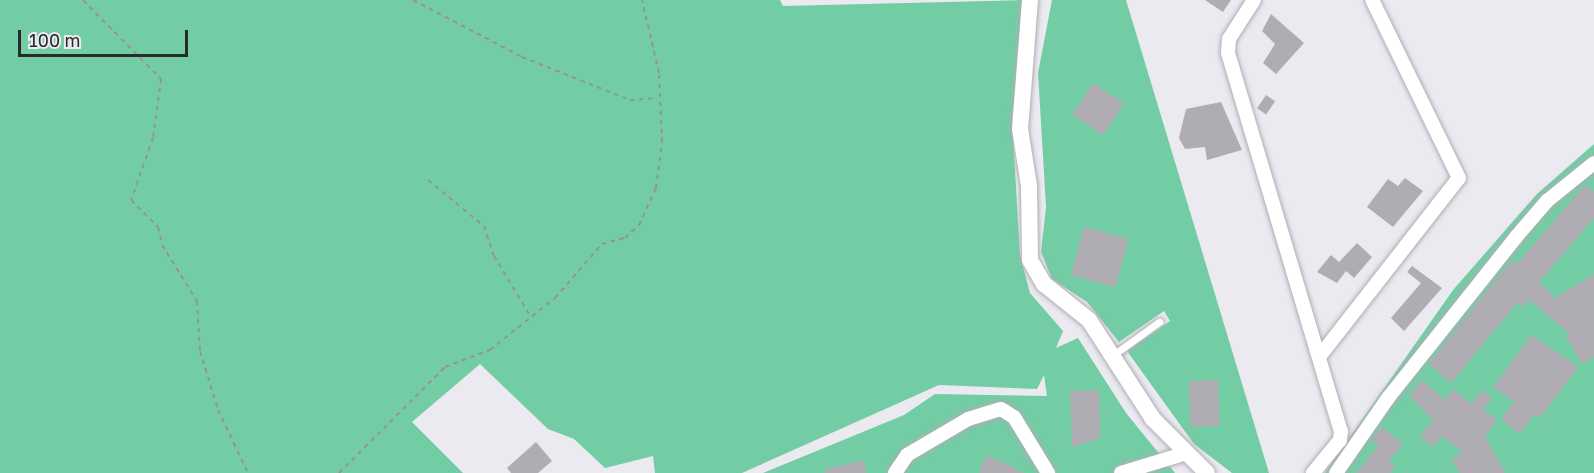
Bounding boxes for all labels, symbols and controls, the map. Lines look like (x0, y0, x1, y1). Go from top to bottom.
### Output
scale bar (21, 18, 190, 56)
text: 100 m (29, 29, 80, 51)

